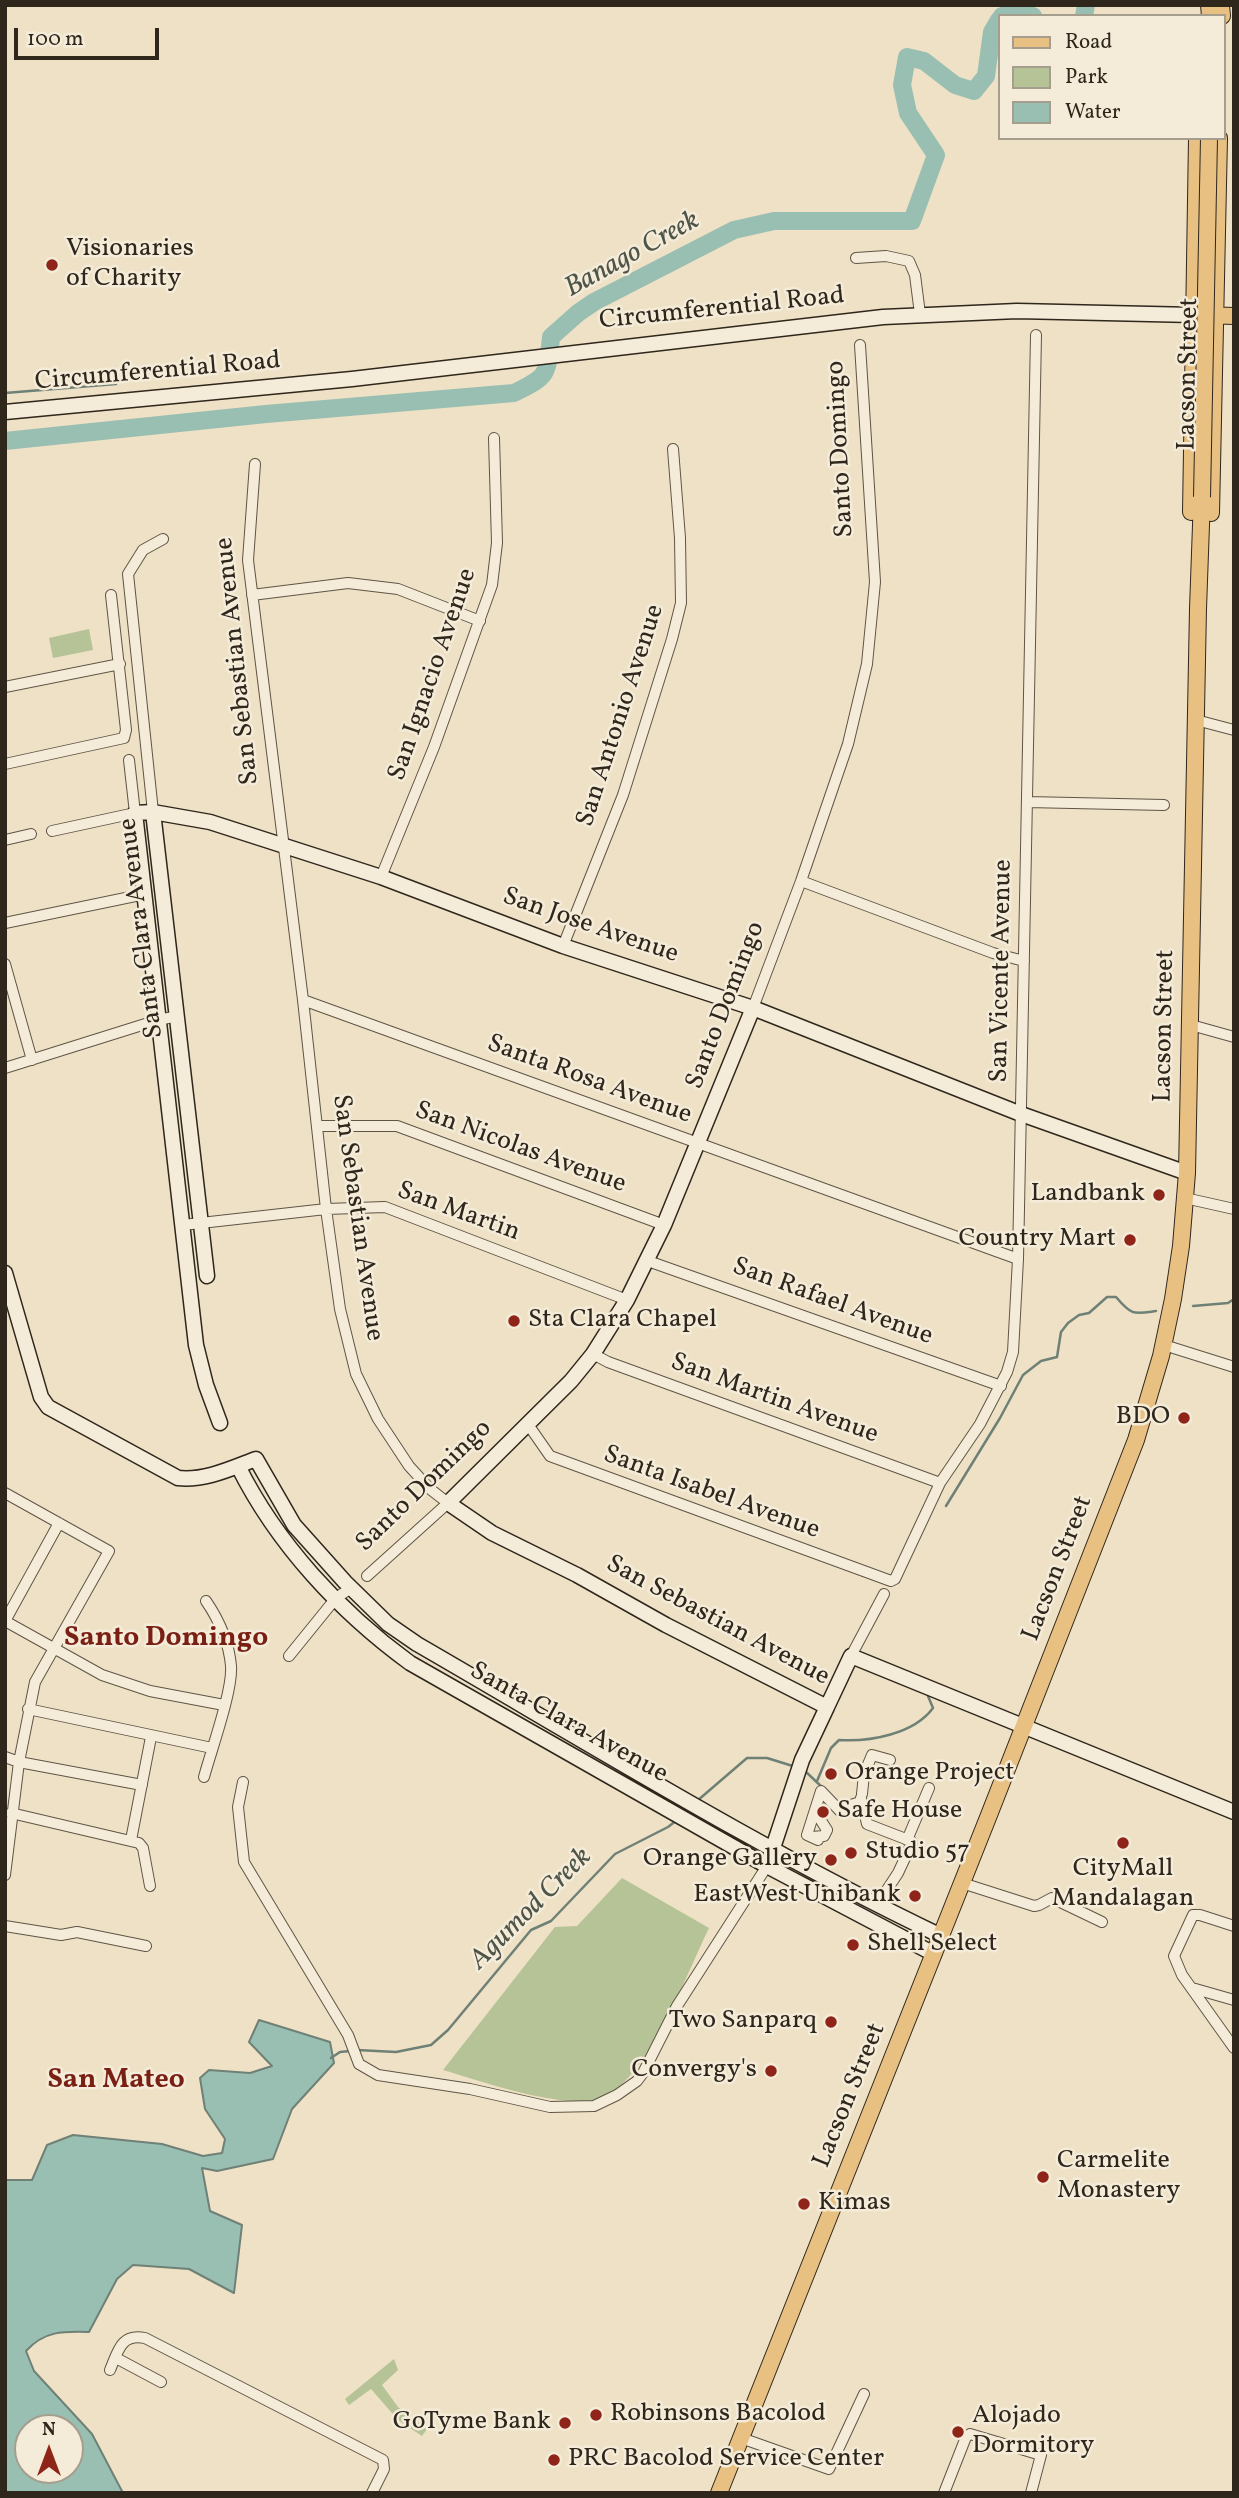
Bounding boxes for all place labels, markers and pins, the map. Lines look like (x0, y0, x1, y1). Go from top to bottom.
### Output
place label: Visionaries of Charity (66, 234, 194, 296)
marker: Visionaries of Charity (44, 257, 60, 273)
place label: Landbank (1030, 1179, 1145, 1211)
marker: Landbank (1151, 1187, 1167, 1203)
place label: Country Mart (959, 1224, 1116, 1256)
marker: Country Mart (1122, 1232, 1138, 1248)
place label: Sta Clara Chapel (528, 1305, 717, 1337)
marker: Sta Clara Chapel (506, 1313, 522, 1329)
place label: BDO (1116, 1402, 1170, 1434)
marker: BDO (1176, 1410, 1192, 1426)
place label: Orange Project (845, 1758, 1014, 1790)
marker: Orange Project (823, 1766, 839, 1782)
place label: Safe House (837, 1796, 962, 1828)
marker: Safe House (815, 1804, 831, 1820)
marker: CityMall Mandalagan (1115, 1835, 1131, 1851)
place label: Studio 57 (865, 1837, 970, 1869)
place label: Orange Gallery (643, 1844, 817, 1876)
marker: Studio 57 (843, 1845, 859, 1861)
marker: Orange Gallery (823, 1852, 839, 1868)
place label: CityMall Mandalagan (1052, 1854, 1194, 1916)
place label: EastWest Unibank (693, 1880, 901, 1912)
marker: EastWest Unibank (907, 1888, 923, 1904)
place label: Shell Select (867, 1929, 997, 1961)
marker: Shell Select (845, 1937, 861, 1953)
place label: Two Sanparq (668, 2006, 817, 2038)
marker: Two Sanparq (823, 2014, 839, 2030)
place label: Convergy's (631, 2055, 757, 2087)
marker: Convergy's (763, 2063, 779, 2079)
place label: Carmelite Monastery (1057, 2146, 1180, 2208)
marker: Carmelite Monastery (1035, 2169, 1051, 2185)
place label: Kimas (818, 2188, 891, 2220)
marker: Kimas (796, 2196, 812, 2212)
place label: Robinsons Bacolod (610, 2399, 826, 2431)
place label: Alojado Dormitory (972, 2401, 1094, 2462)
place label: GoTyme Bank (393, 2407, 551, 2439)
marker: Robinsons Bacolod (588, 2407, 604, 2423)
marker: GoTyme Bank (557, 2415, 573, 2431)
marker: Alojado Dormitory (950, 2424, 966, 2440)
place label: PRC Bacolod Service Center (568, 2444, 884, 2476)
marker: PRC Bacolod Service Center (546, 2452, 562, 2468)

